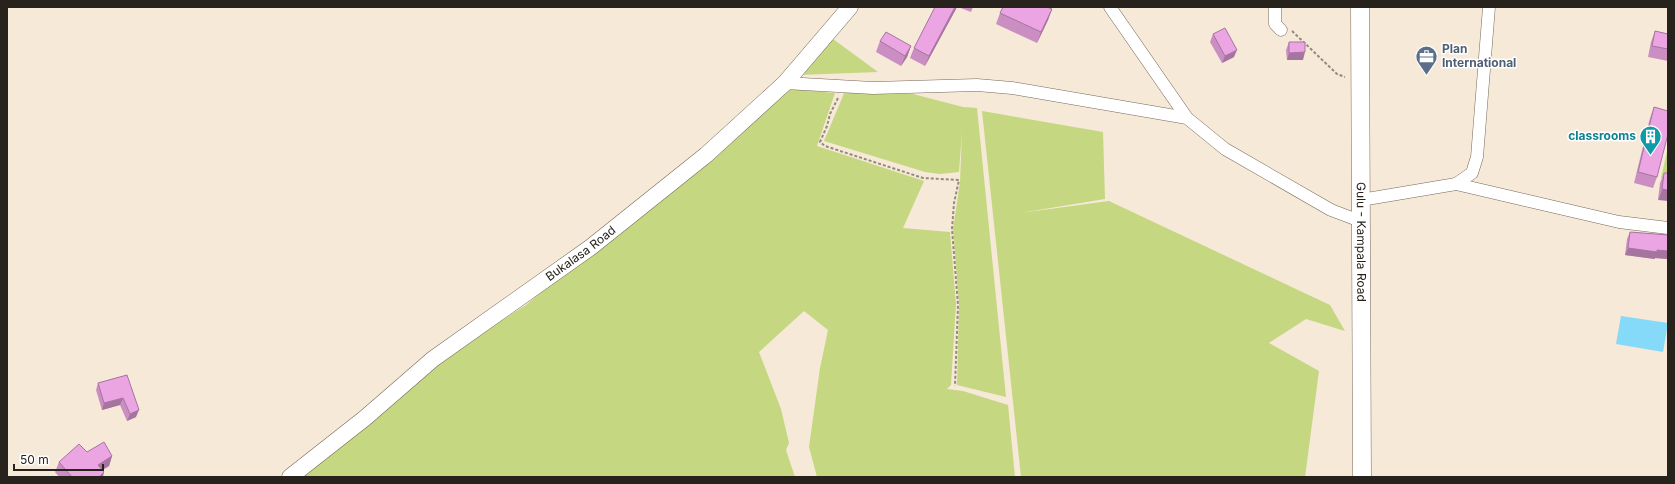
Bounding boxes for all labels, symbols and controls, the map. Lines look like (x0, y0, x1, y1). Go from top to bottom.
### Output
place label: Plan International (1442, 41, 1516, 70)
office icon: Plan International (1413, 43, 1439, 76)
building icon: classrooms (1638, 123, 1664, 156)
place label: classrooms (1568, 128, 1636, 143)
street label: Gulu - Kampala Road (1354, 182, 1369, 302)
street label: Bukalasa Road (542, 222, 618, 284)
scale bar (14, 446, 103, 472)
text: 50 m (20, 452, 49, 467)

